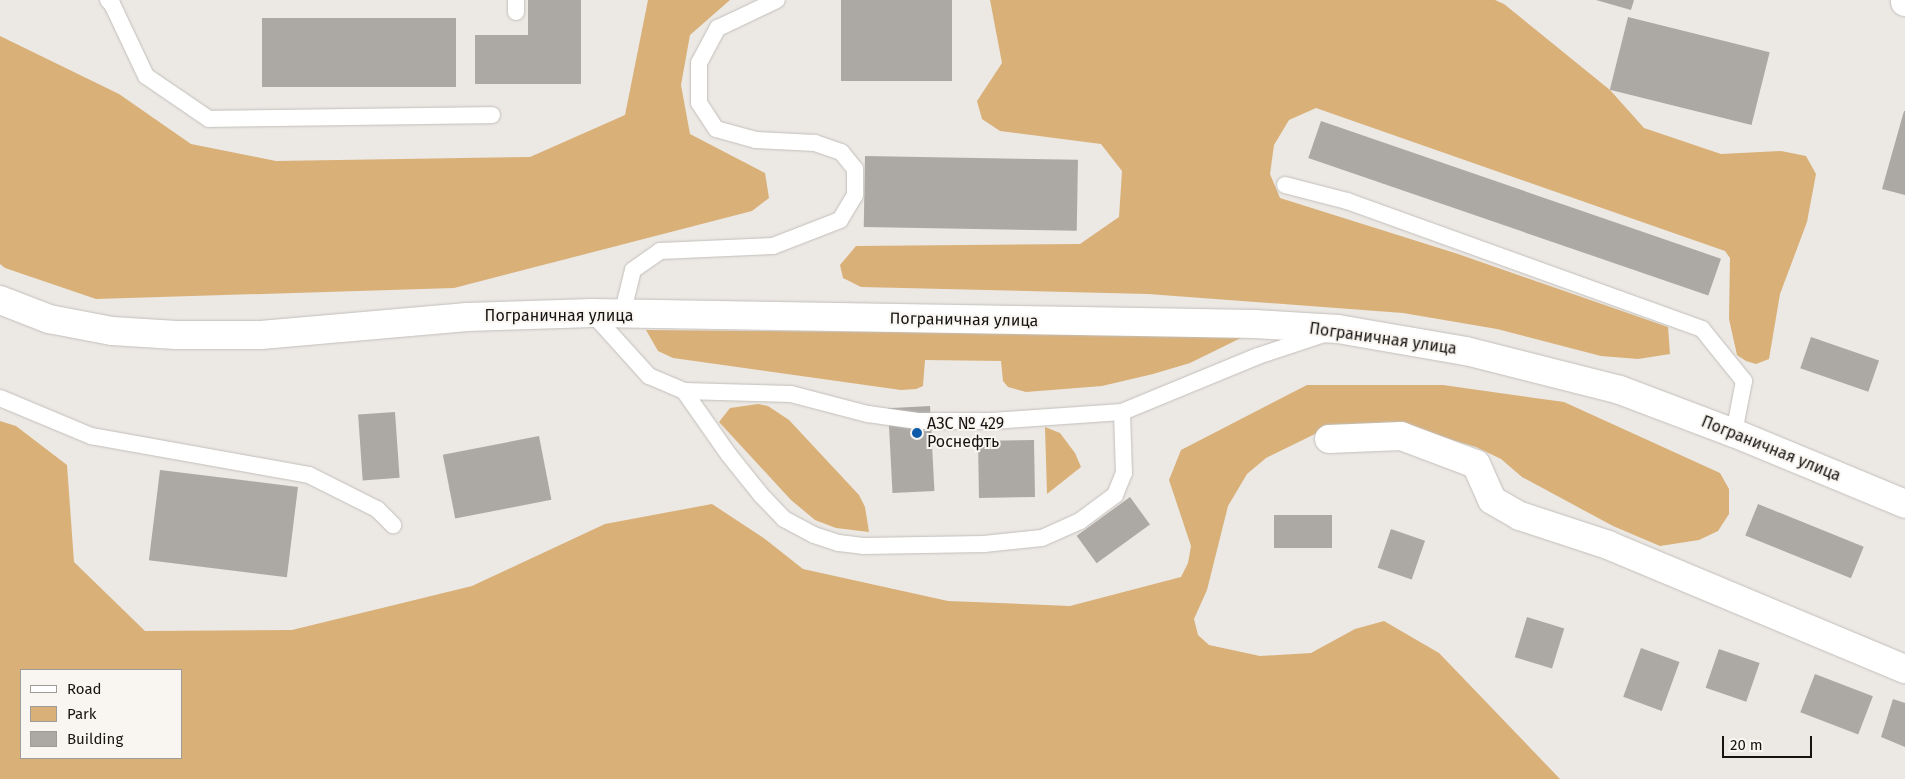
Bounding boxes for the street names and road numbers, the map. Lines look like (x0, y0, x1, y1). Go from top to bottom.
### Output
street label: Пограничная улица (485, 306, 633, 326)
street label: Пограничная улица (889, 309, 1039, 331)
street label: Пограничная улица (1308, 319, 1458, 359)
street label: Пограничная улица (1698, 412, 1844, 486)

